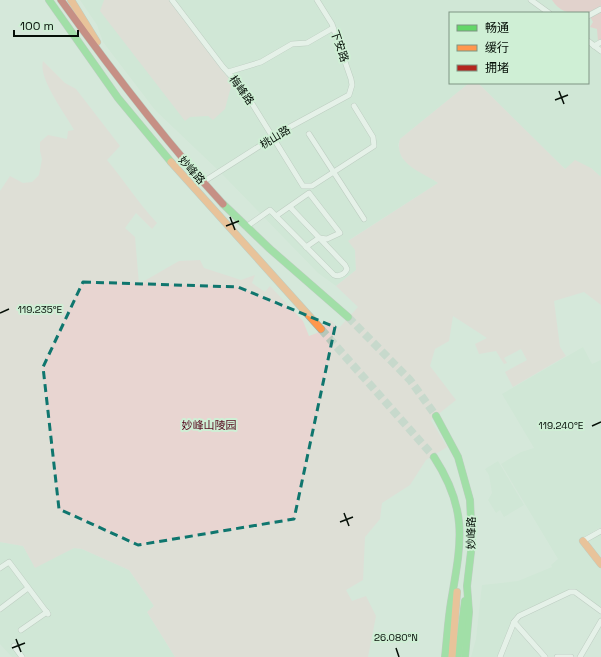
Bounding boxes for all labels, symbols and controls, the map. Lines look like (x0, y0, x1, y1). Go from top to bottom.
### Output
scale bar (14, 12, 78, 38)
legend (449, 12, 589, 84)
text: 100 m (20, 18, 54, 34)
text: 畅通 (485, 20, 509, 36)
street label: 下安路 (328, 28, 352, 64)
text: 缓行 (485, 40, 509, 56)
text: 拥堵 (485, 60, 509, 76)
street label: 梅峰路 (227, 73, 257, 107)
street label: 桃山路 (257, 123, 293, 151)
street label: 妙峰路 (176, 153, 208, 187)
text: 119.235°E (18, 303, 63, 316)
park label: 妙峰山陵园 (182, 418, 237, 432)
text: 119.240°E (539, 419, 584, 432)
street label: 妙峰路 (464, 516, 478, 550)
text: 26.080°N (374, 631, 418, 644)

